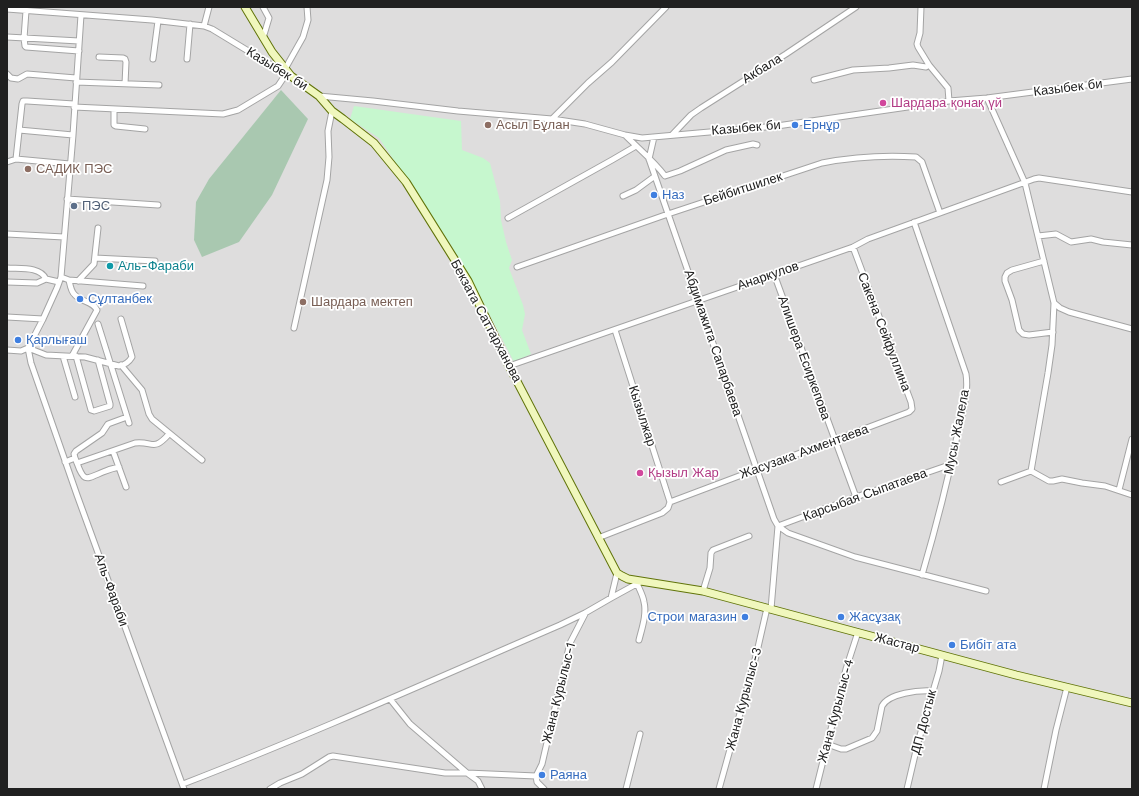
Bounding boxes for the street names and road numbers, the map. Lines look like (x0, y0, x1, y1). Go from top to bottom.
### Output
street label: Казыбек би (243, 44, 311, 94)
street label: Акбала (739, 51, 785, 87)
street label: Казыбек би (1033, 76, 1103, 100)
street label: Казыбек би (711, 117, 781, 139)
street label: Бейбитшилек (702, 169, 784, 209)
street label: Бекзата Саттарханова (447, 257, 525, 385)
street label: Анаркулов (735, 258, 801, 294)
street label: Абдимажита Сапарбаева (681, 268, 745, 418)
street label: Сакена Сейфуллина (854, 270, 914, 394)
street label: Алишера Есиркепова (774, 294, 834, 422)
street label: Кызылжар (625, 384, 659, 448)
street label: Мусы Жалела (941, 388, 973, 476)
street label: Жасузака Ахментаева (737, 421, 871, 483)
street label: Карсыбая Сыпатаева (801, 465, 929, 525)
street label: Аль-Фараби (91, 552, 131, 628)
street label: Жастар (873, 629, 921, 657)
street label: Жана Курылыс-1 (539, 641, 579, 745)
street label: Жана Курылыс-3 (723, 646, 765, 752)
street label: Жана Курылыс-4 (815, 657, 857, 765)
street label: ДП Достык (908, 688, 940, 756)

